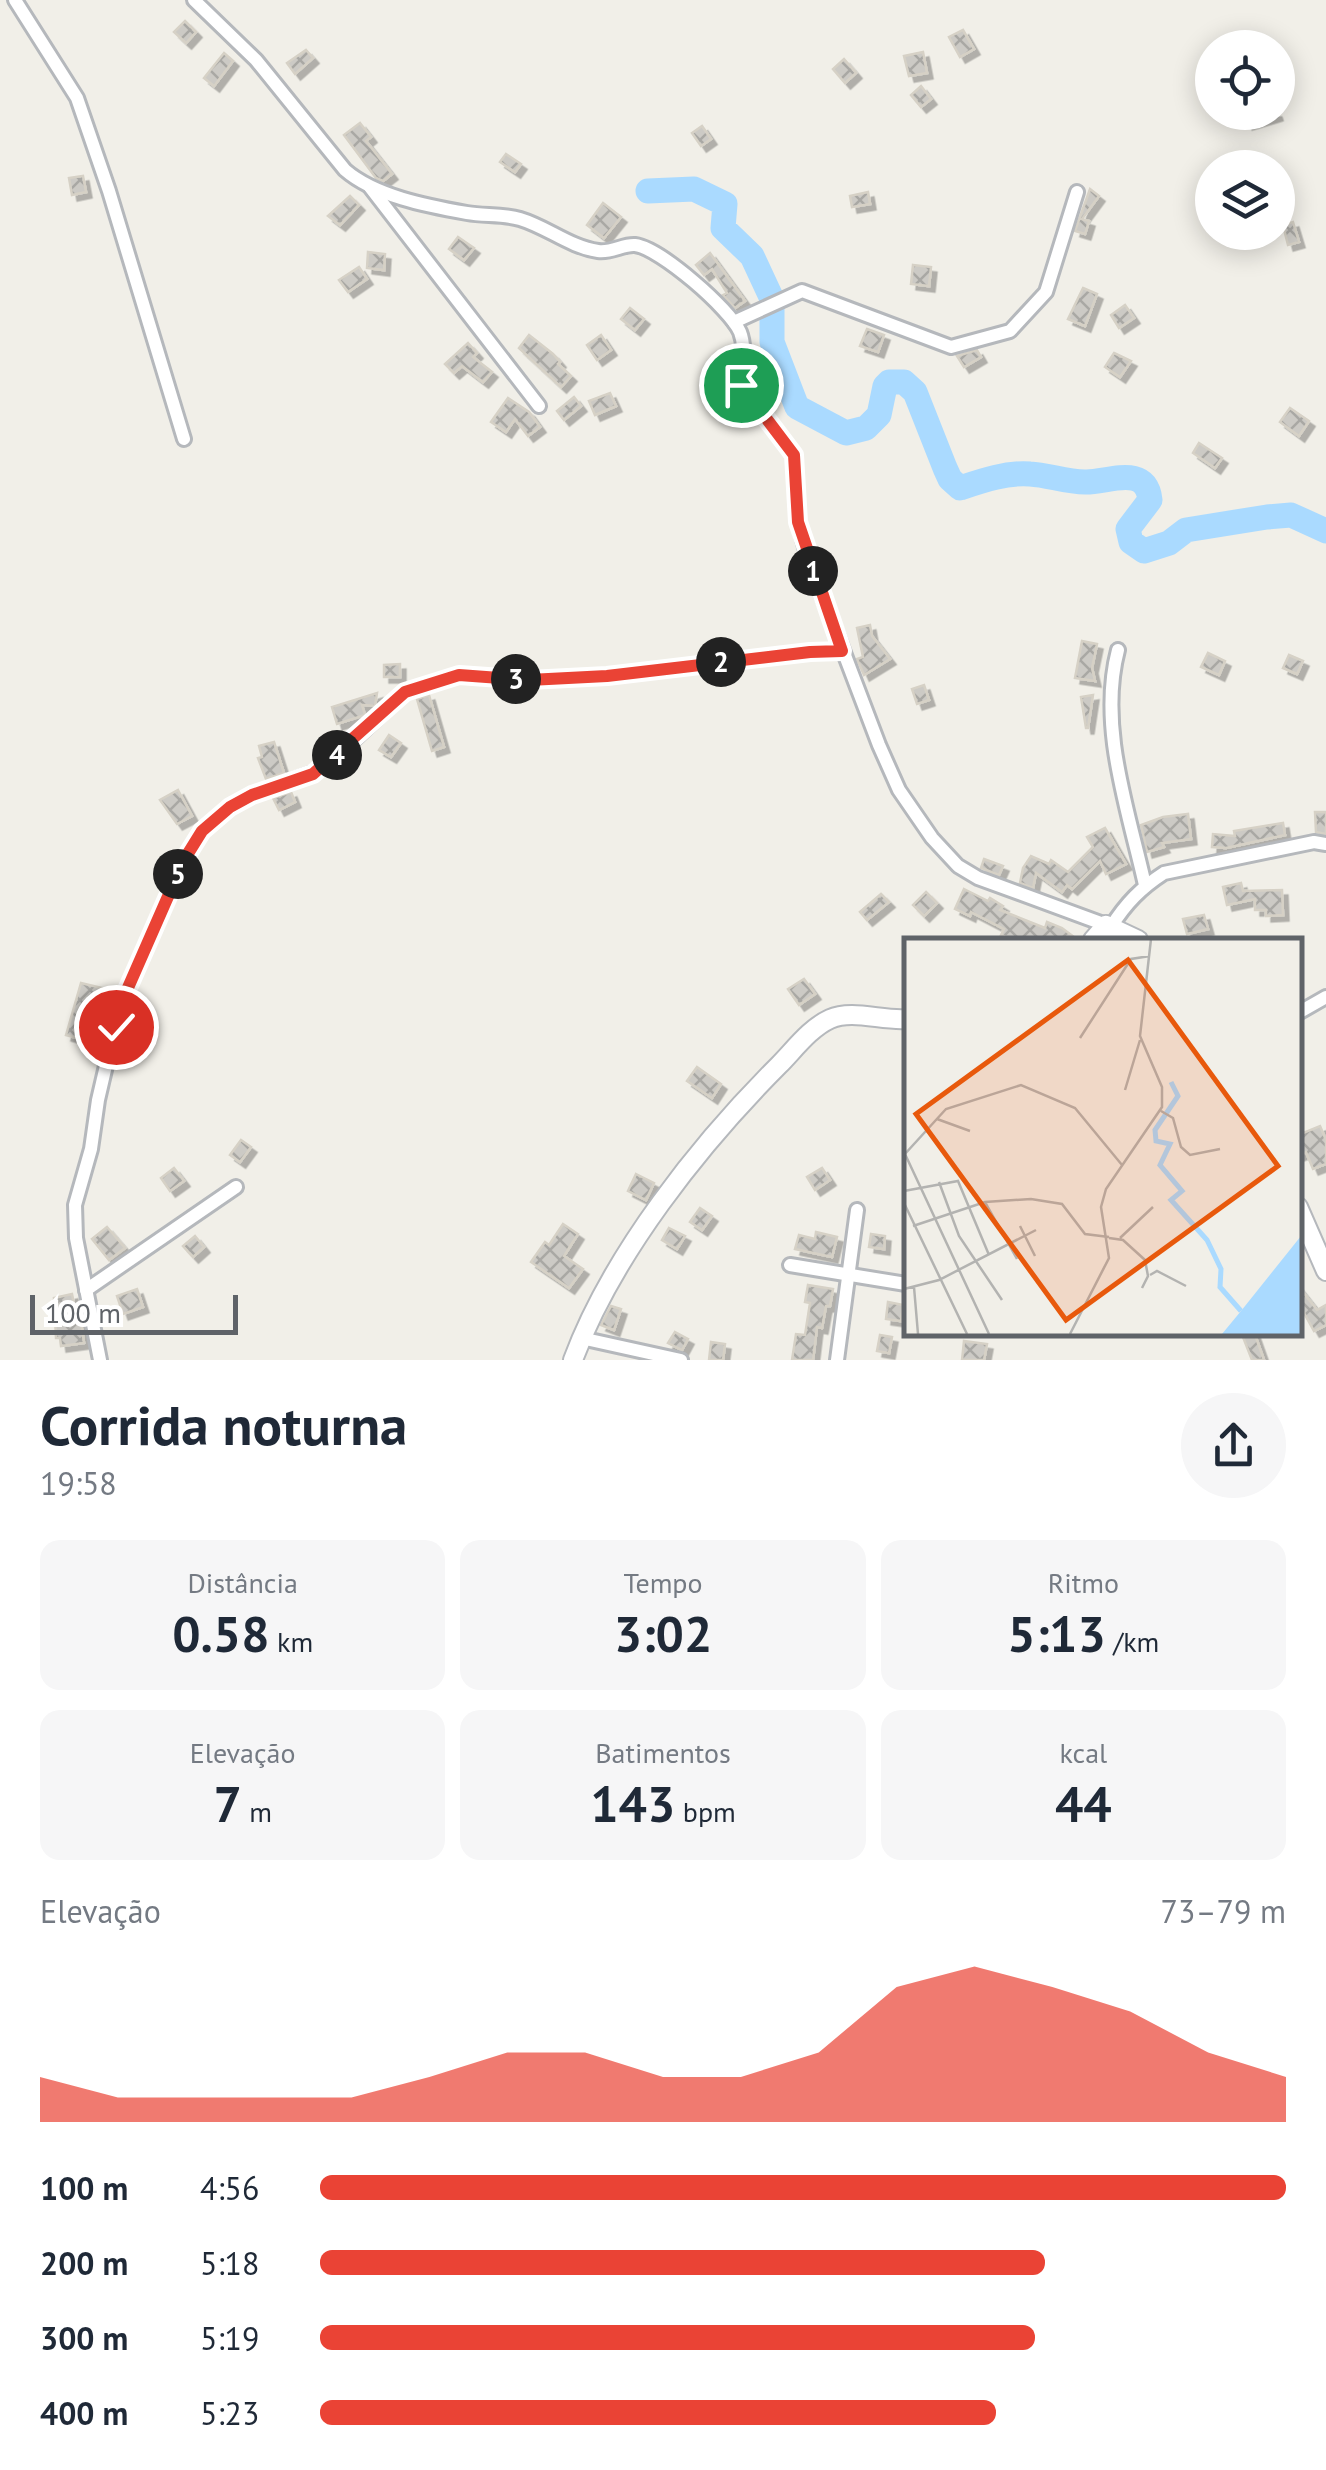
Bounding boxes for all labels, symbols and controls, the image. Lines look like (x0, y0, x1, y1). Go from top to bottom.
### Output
map controls (1195, 30, 1295, 250)
button: locate (1195, 30, 1295, 130)
button: layers (1195, 150, 1295, 250)
pin (699, 343, 784, 428)
icon: arrive (714, 358, 769, 413)
pin: 1 (788, 546, 838, 596)
text: 1 (805, 552, 821, 589)
pin: 2 (696, 637, 746, 687)
text: 2 (713, 643, 729, 680)
pin: 3 (491, 654, 541, 704)
text: 3 (508, 660, 524, 697)
pin: 4 (312, 730, 362, 780)
text: 4 (329, 736, 345, 773)
pin: 5 (153, 849, 203, 899)
text: 5 (170, 855, 186, 892)
inset map (904, 938, 1301, 1335)
pin (74, 985, 159, 1070)
icon: check (89, 1000, 144, 1055)
scale bar (30, 1290, 238, 1334)
text: 100 m (45, 1294, 121, 1331)
text: Corrida noturna (40, 1389, 407, 1460)
button: share (1181, 1393, 1286, 1498)
text: 19:58 (40, 1462, 117, 1504)
text: Distância (188, 1564, 298, 1601)
text: Tempo (623, 1564, 703, 1601)
text: Ritmo (1048, 1564, 1119, 1601)
text: 0.58 (172, 1601, 270, 1666)
text: 3:02 (614, 1601, 712, 1666)
text: 5:13 (1007, 1601, 1106, 1666)
text: km (270, 1623, 313, 1660)
text: /km (1106, 1623, 1159, 1660)
text: Elevação (190, 1734, 296, 1771)
text: Batimentos (595, 1734, 731, 1771)
text: kcal (1059, 1734, 1107, 1771)
text: 7 (213, 1771, 242, 1836)
text: 143 (590, 1771, 675, 1836)
text: 44 (1055, 1771, 1112, 1836)
text: m (242, 1793, 272, 1830)
text: bpm (675, 1793, 736, 1830)
text: Elevação (40, 1890, 161, 1932)
text: 73–79 m (1161, 1890, 1286, 1932)
text: 100 m (40, 2167, 128, 2209)
text: 4:56 (200, 2167, 259, 2209)
text: 200 m (40, 2242, 128, 2284)
text: 5:18 (200, 2242, 259, 2284)
text: 300 m (40, 2317, 128, 2359)
text: 5:19 (200, 2317, 259, 2359)
text: 400 m (40, 2392, 128, 2434)
text: 5:23 (200, 2392, 259, 2434)

